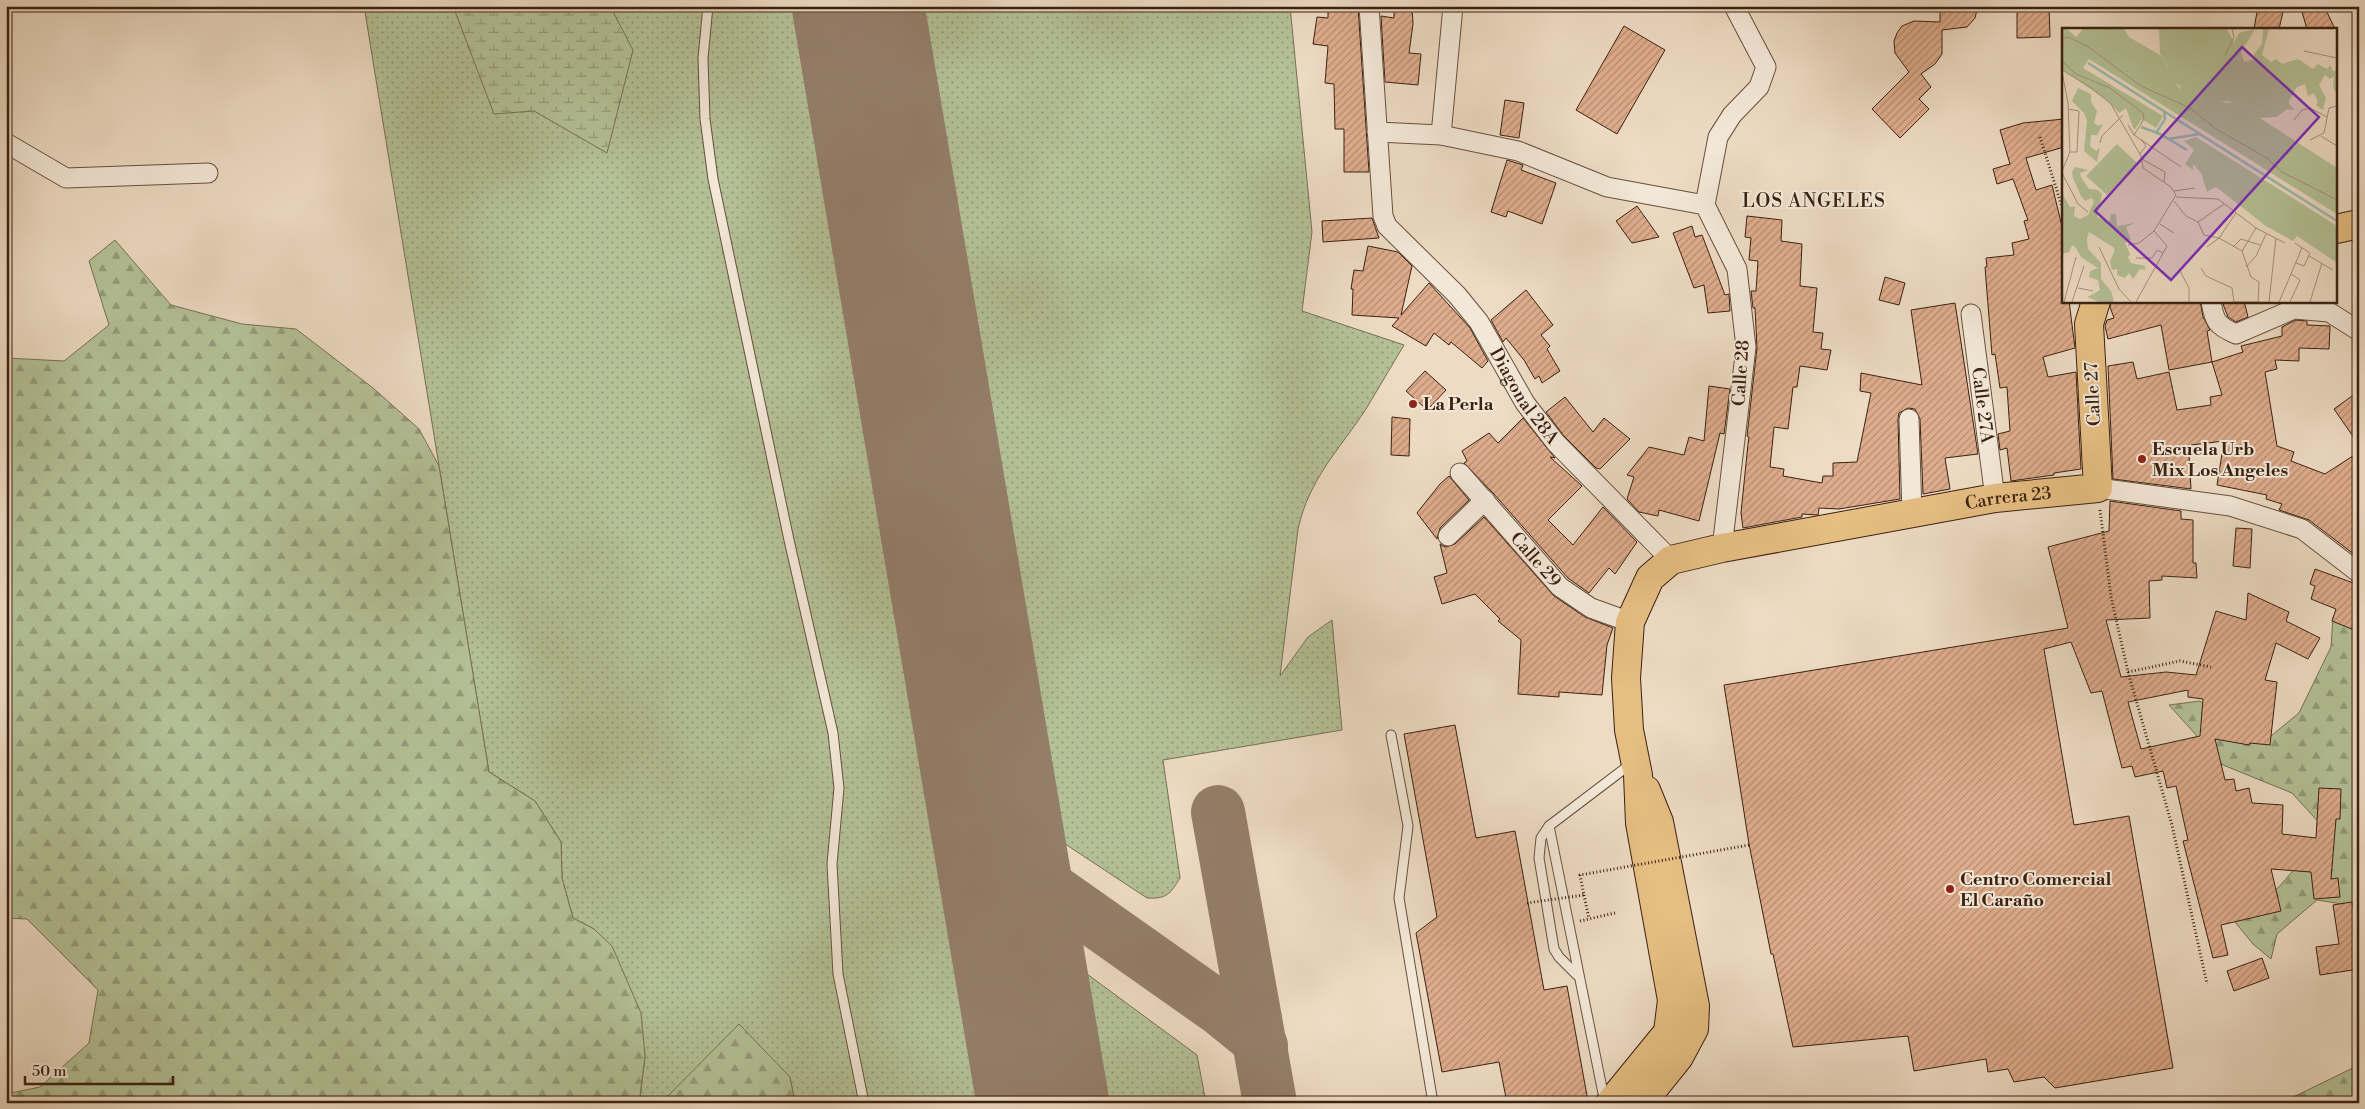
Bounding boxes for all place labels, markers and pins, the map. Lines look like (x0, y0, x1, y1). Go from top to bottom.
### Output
place label: La Perla (1423, 393, 1494, 416)
marker: La Perla (1407, 398, 1419, 410)
place label: Escuela Urb Mix Los Angeles (2152, 438, 2289, 482)
marker: Escuela Urb Mix Los Angeles (2136, 453, 2148, 465)
place label: Centro Comercial El Caraño (1960, 868, 2112, 912)
marker: Centro Comercial El Caraño (1944, 883, 1956, 895)

